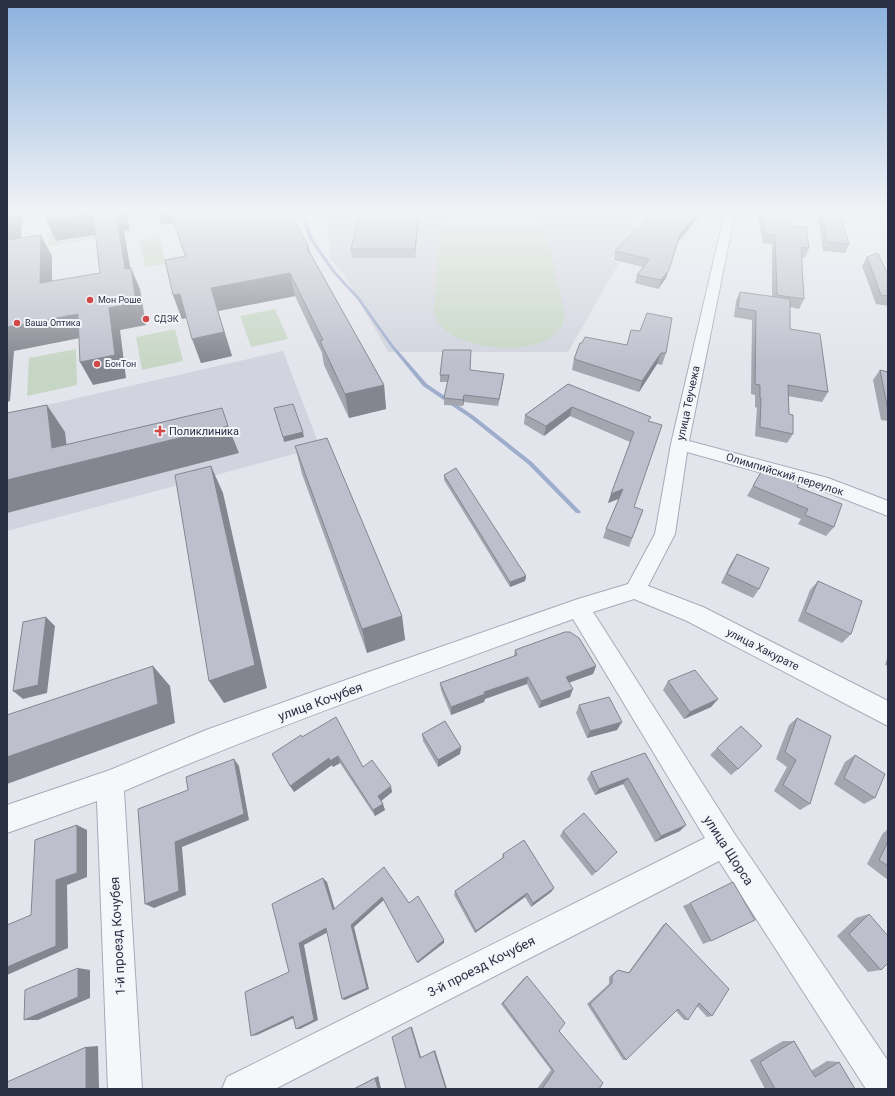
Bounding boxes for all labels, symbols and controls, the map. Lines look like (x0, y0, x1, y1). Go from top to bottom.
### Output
marker: Мон Роше (85, 295, 95, 305)
place label: Мон Роше (98, 295, 141, 305)
marker: СДЭК (141, 314, 151, 324)
place label: СДЭК (154, 314, 179, 324)
marker: Ваша Оптика (12, 318, 22, 328)
place label: Ваша Оптика (25, 318, 81, 328)
marker: БонТон (92, 359, 102, 369)
place label: БонТон (105, 359, 136, 369)
street label: улица Теучежа (674, 365, 703, 442)
marker: Поликлиника (154, 425, 166, 437)
place label: Поликлиника (169, 425, 239, 438)
street label: Олимпийский переулок (724, 450, 845, 499)
street label: улица Хакурате (724, 626, 801, 673)
street label: улица Кочубея (276, 679, 365, 724)
street label: улица Щорса (700, 813, 757, 888)
street label: 1-й проезд Кочубея (107, 876, 128, 996)
street label: 3-й проезд Кочубея (425, 933, 537, 1000)

